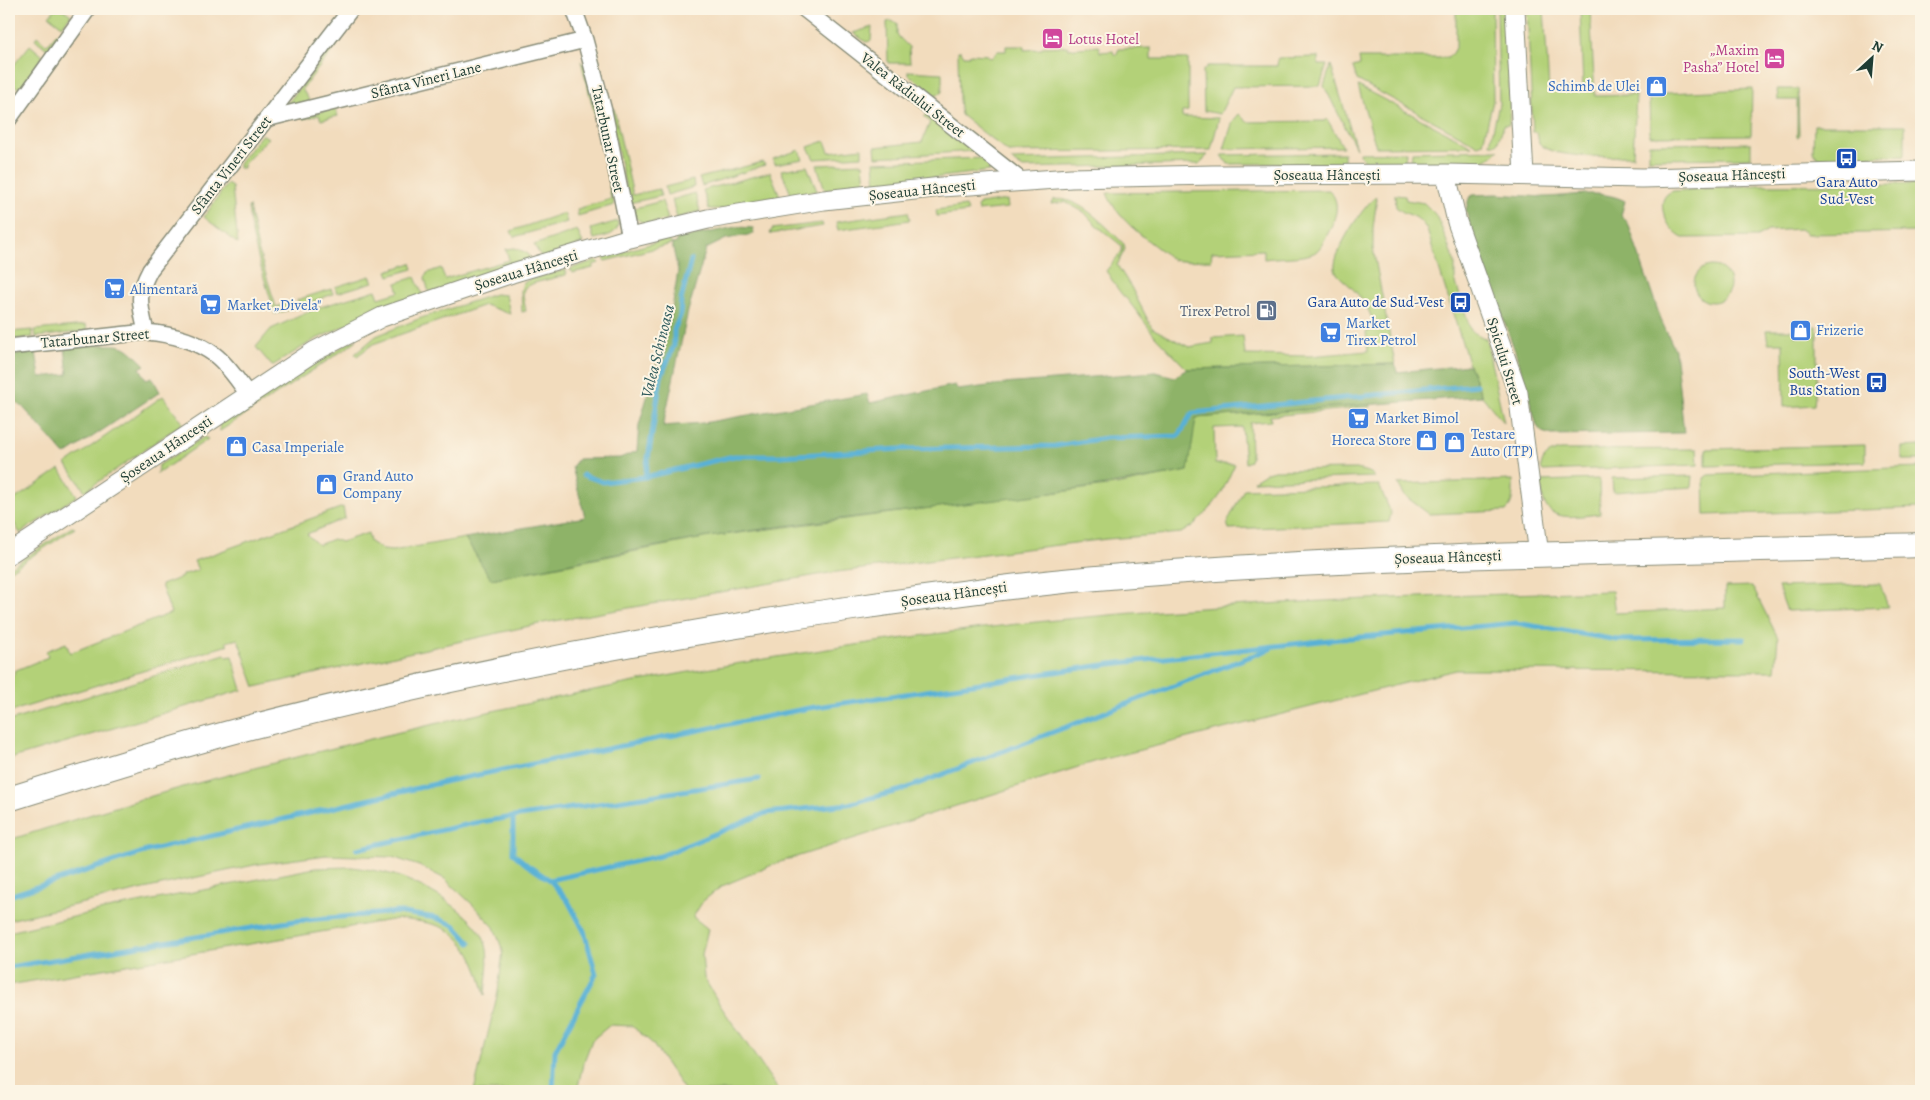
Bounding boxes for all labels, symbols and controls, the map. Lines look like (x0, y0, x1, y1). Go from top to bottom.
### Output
hotel icon: Lotus Hotel (1040, 27, 1064, 51)
place label: Lotus Hotel (1068, 29, 1139, 49)
north arrow (1848, 32, 1898, 82)
text: N (1869, 36, 1886, 58)
place label: „Maxim Pasha” Hotel (1683, 40, 1760, 77)
street label: Valea Rădiului Street (856, 47, 969, 142)
hotel icon: „Maxim Pasha” Hotel (1763, 47, 1787, 71)
street label: Sfânta Vineri Lane (369, 57, 484, 103)
shop icon: Schimb de Ulei (1644, 74, 1668, 98)
place label: Schimb de Ulei (1548, 76, 1640, 96)
street label: Tatarbunar Street (587, 84, 629, 194)
street label: Sfânta Vineri Street (186, 111, 276, 219)
bus stop icon: Gara Auto Sud-Vest (1835, 147, 1859, 171)
street label: Șoseaua Hâncești (1678, 163, 1786, 187)
street label: Șoseaua Hâncești (1273, 165, 1381, 185)
place label: Gara Auto Sud-Vest (1816, 172, 1878, 209)
street label: Șoseaua Hâncești (868, 174, 976, 206)
street label: Șoseaua Hâncești (472, 245, 580, 295)
supermarket icon: Alimentară (102, 277, 126, 301)
place label: Alimentară (129, 279, 198, 299)
bus stop icon: Gara Auto de Sud-Vest (1448, 290, 1472, 314)
place label: Gara Auto de Sud-Vest (1308, 292, 1444, 312)
supermarket icon: Market „Divela" (199, 293, 223, 317)
place label: Market „Divela" (227, 295, 322, 315)
fuel station icon: Tirex Petrol (1254, 299, 1278, 323)
place label: Tirex Petrol (1180, 301, 1250, 321)
water label: Valea Schinoasa (636, 302, 680, 400)
place label: Market Tirex Petrol (1346, 313, 1416, 350)
street label: Spicului Street (1482, 315, 1528, 407)
shop icon: Frizerie (1788, 318, 1812, 342)
supermarket icon: Market Tirex Petrol (1318, 320, 1342, 344)
place label: Frizerie (1816, 320, 1864, 340)
street label: Tatarbunar Street (40, 323, 150, 353)
place label: South-West Bus Station (1789, 363, 1860, 400)
bus stop icon: South-West Bus Station (1864, 370, 1888, 394)
supermarket icon: Market Bimol (1347, 406, 1371, 430)
place label: Market Bimol (1375, 408, 1459, 428)
street label: Șoseaua Hâncești (116, 411, 216, 487)
place label: Testare Auto (ITP) (1470, 424, 1533, 461)
shop icon: Horeca Store (1415, 428, 1439, 452)
place label: Horeca Store (1331, 430, 1411, 450)
shop icon: Testare Auto (ITP) (1443, 431, 1467, 455)
shop icon: Casa Imperiale (224, 435, 248, 459)
place label: Casa Imperiale (252, 437, 344, 457)
place label: Grand Auto Company (343, 466, 414, 503)
shop icon: Grand Auto Company (315, 473, 339, 497)
street label: Șoseaua Hâncești (1394, 545, 1502, 569)
street label: Șoseaua Hâncești (900, 577, 1008, 611)

